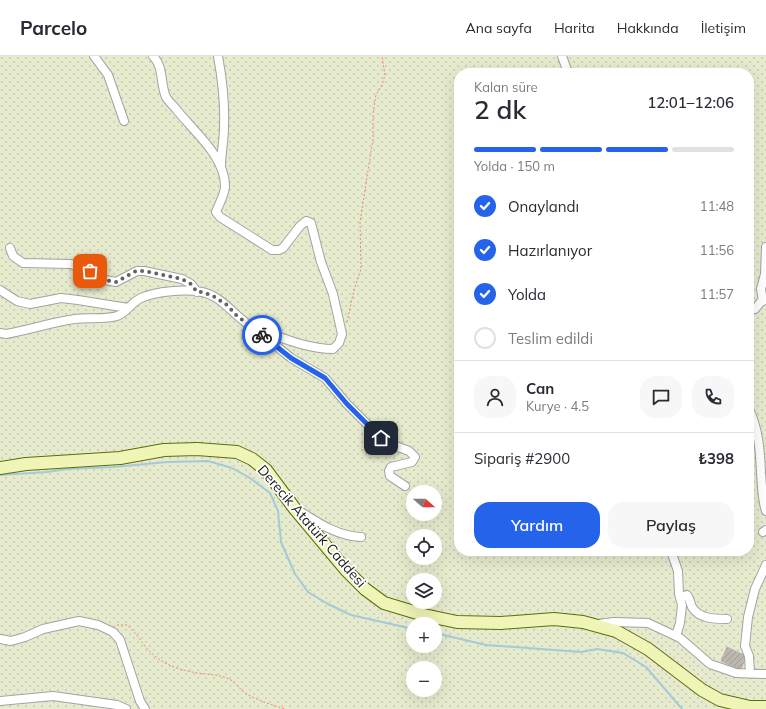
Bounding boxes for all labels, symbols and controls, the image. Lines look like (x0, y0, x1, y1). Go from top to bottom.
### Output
text: Parcelo (20, 16, 87, 40)
text: Ana sayfa (465, 19, 532, 37)
text: Harita (554, 19, 595, 37)
text: Hakkında (617, 19, 679, 37)
text: İletişim (701, 19, 746, 37)
text: Kalan süre (474, 79, 538, 95)
text: 2 dk (474, 93, 526, 126)
text: 12:01–12:06 (647, 93, 734, 112)
text: Yolda · 150 m (474, 158, 555, 174)
icon: check (474, 195, 496, 217)
text: Onaylandı (508, 197, 579, 216)
text: 11:48 (700, 198, 734, 214)
icon: check (474, 239, 496, 261)
text: Hazırlanıyor (508, 241, 592, 260)
text: 11:56 (700, 242, 734, 258)
pin (73, 254, 107, 288)
icon: bag (79, 260, 101, 282)
icon: check (474, 283, 496, 305)
text: Yolda (508, 285, 546, 304)
text: 11:57 (700, 286, 734, 302)
courier (242, 315, 282, 355)
icon: bike (251, 324, 273, 346)
text: Teslim edildi (508, 329, 593, 348)
button: person (474, 376, 516, 418)
button: chat (640, 376, 682, 418)
button: phone (692, 376, 734, 418)
text: Can (526, 379, 554, 398)
text: Kurye · 4.5 (526, 398, 589, 414)
pin (364, 421, 398, 455)
icon: home (370, 427, 392, 449)
text: Sipariş #2900 (474, 449, 570, 468)
text: ₺398 (698, 449, 734, 468)
street label: Derecik Atatürk Caddesi (254, 461, 370, 591)
north arrow (406, 485, 442, 521)
map controls (406, 485, 442, 697)
button: Yardım (474, 502, 600, 548)
button: Paylaş (608, 502, 734, 548)
button: locate (406, 529, 442, 565)
button: layers (406, 573, 442, 609)
button: + (406, 617, 442, 653)
button: − (406, 661, 442, 697)

